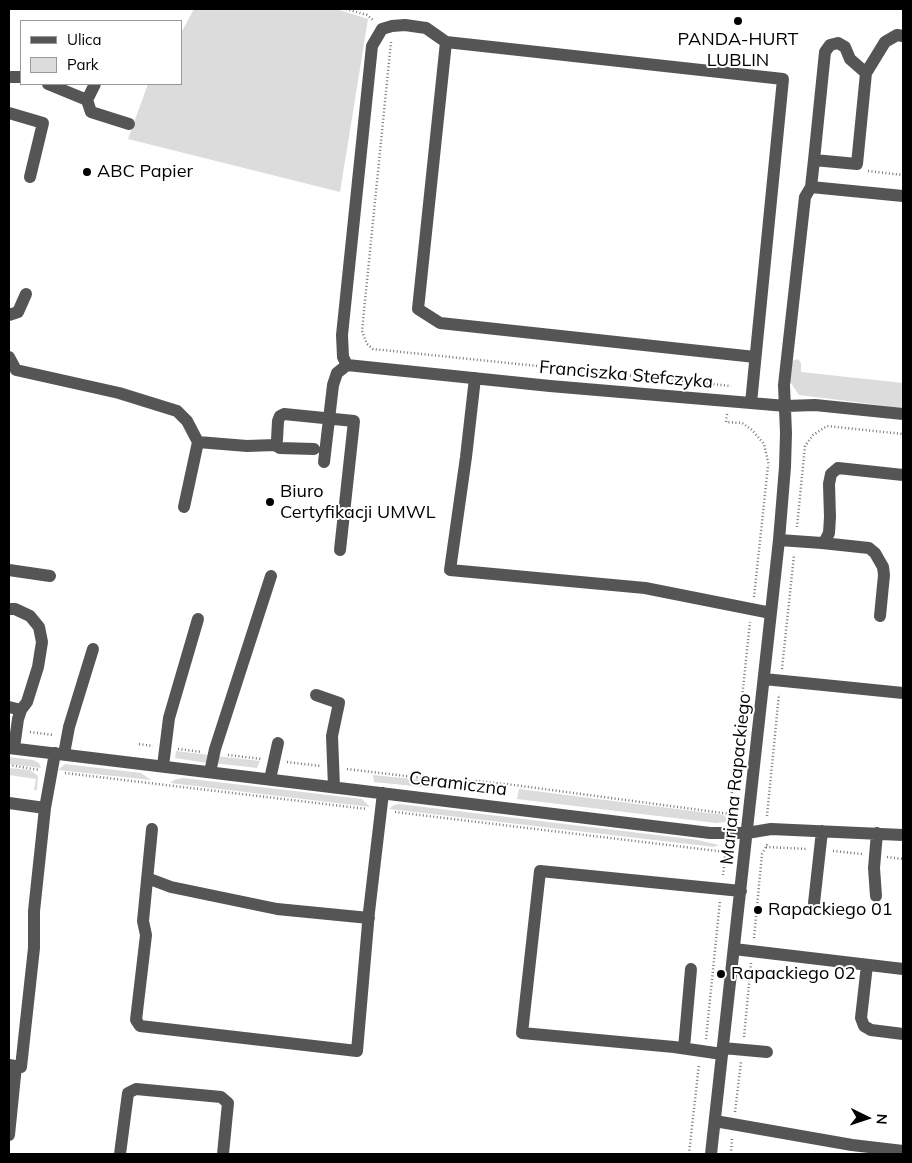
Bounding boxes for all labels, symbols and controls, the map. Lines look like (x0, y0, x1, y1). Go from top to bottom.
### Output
marker: PANDA-HURT LUBLIN (732, 15, 744, 27)
legend (20, 20, 182, 85)
place label: PANDA-HURT LUBLIN (678, 29, 798, 72)
text: Ulica (67, 30, 101, 49)
text: Park (67, 55, 99, 74)
place label: ABC Papier (97, 161, 193, 183)
marker: ABC Papier (81, 166, 93, 178)
street label: Franciszka Stefczyka (538, 357, 714, 393)
place label: Biuro Certyfikacji UMWL (280, 481, 435, 524)
marker: Biuro Certyfikacji UMWL (264, 496, 276, 508)
street label: Mariana Rapackiego (716, 692, 756, 866)
street label: Ceramiczna (408, 767, 508, 801)
place label: Rapackiego 01 (768, 899, 893, 921)
marker: Rapackiego 01 (752, 904, 764, 916)
place label: Rapackiego 02 (731, 963, 856, 985)
marker: Rapackiego 02 (715, 968, 727, 980)
north arrow (842, 1093, 892, 1143)
text: N (873, 1113, 891, 1125)

